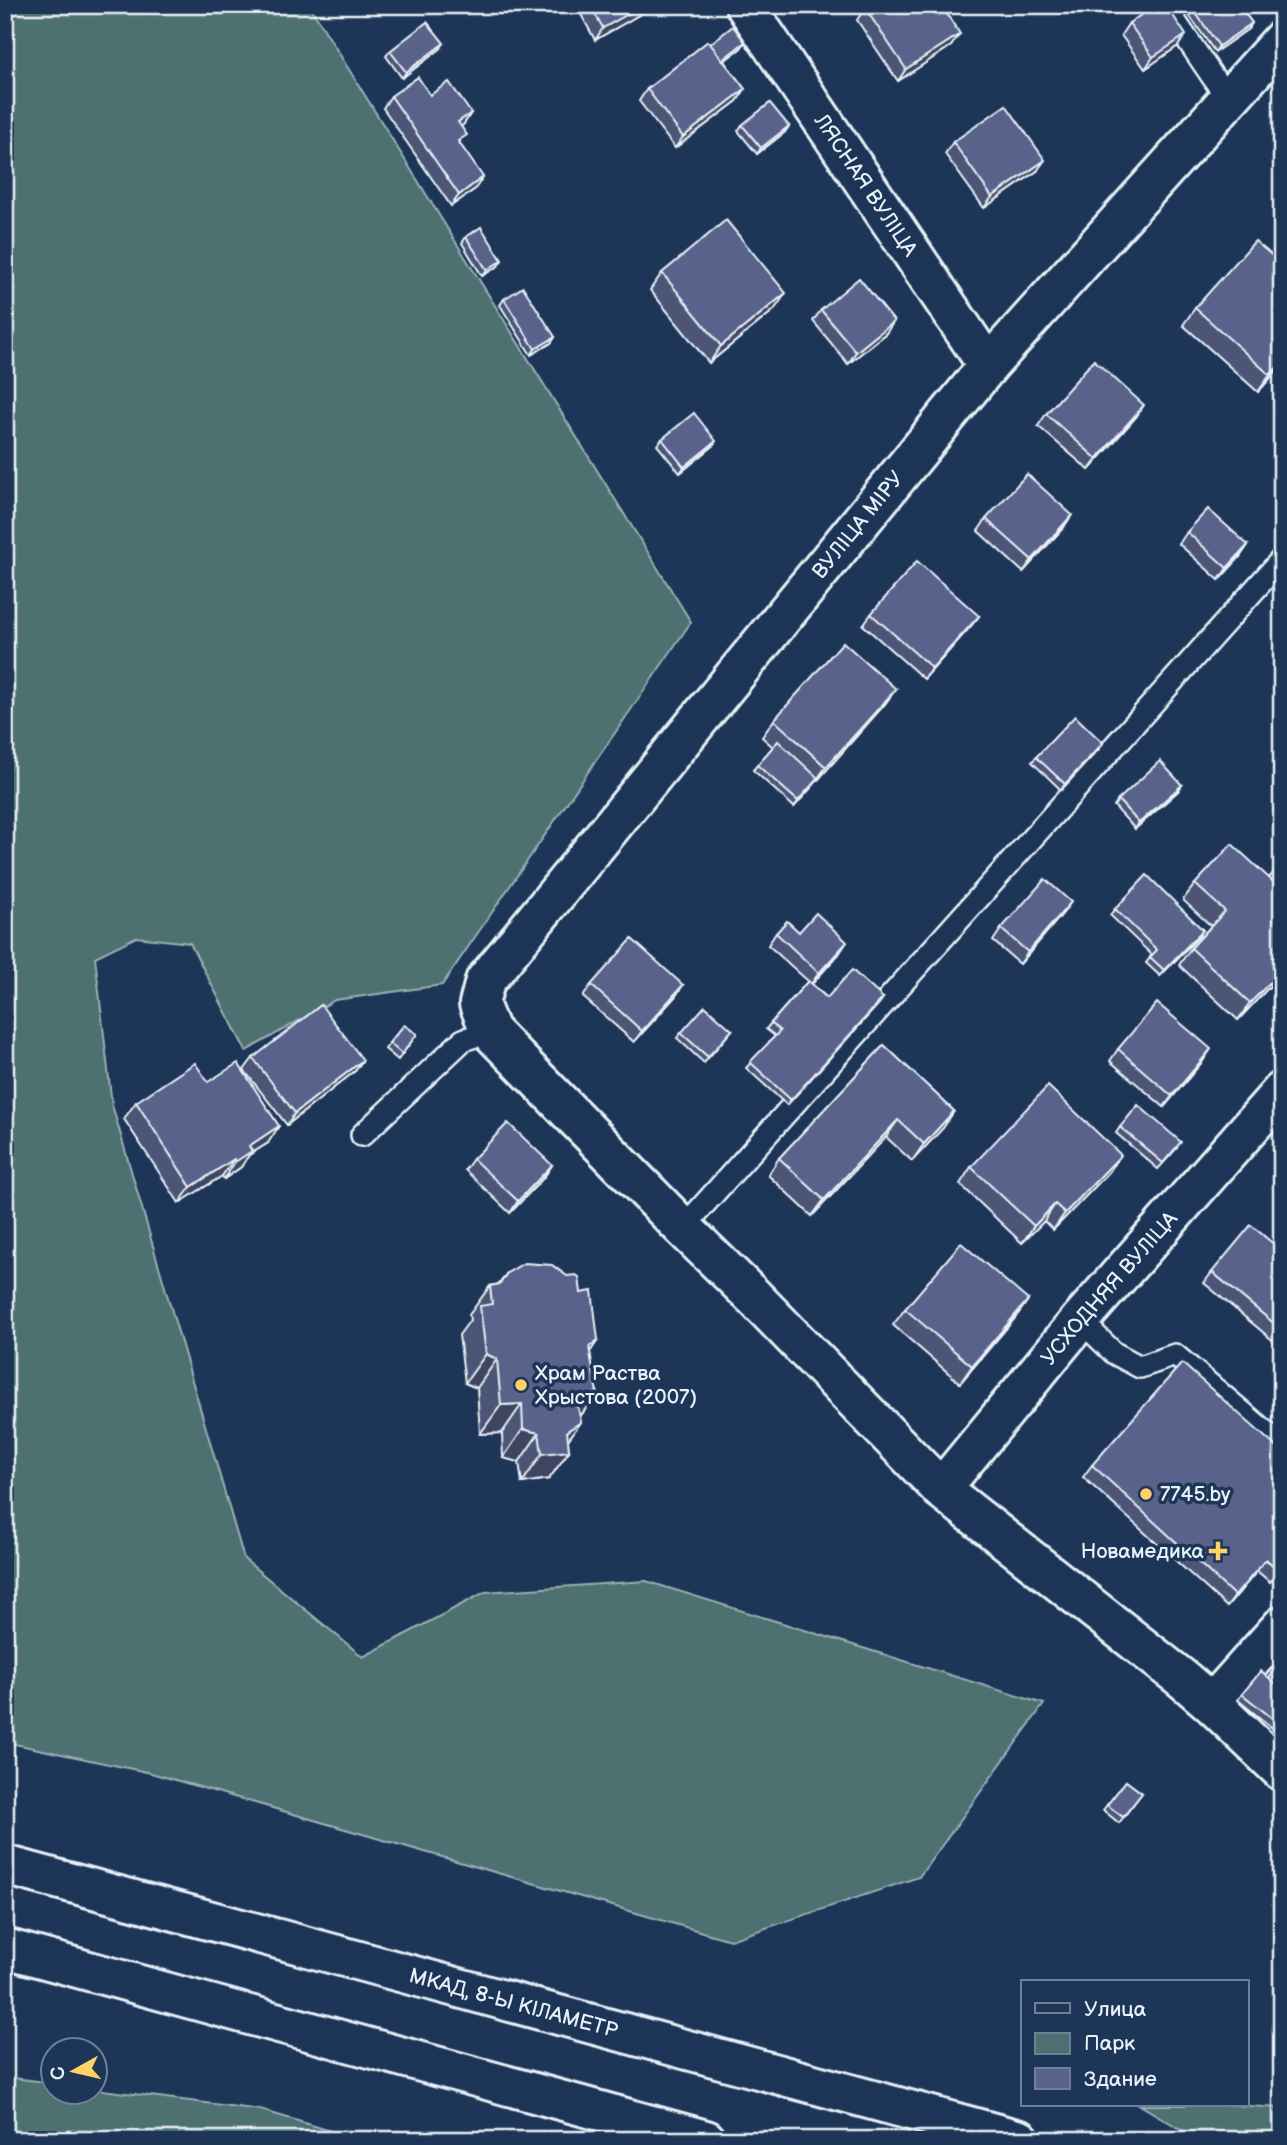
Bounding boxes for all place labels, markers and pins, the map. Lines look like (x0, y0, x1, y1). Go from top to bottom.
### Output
place label: Храм Раства Хрыстова (2007) (535, 1361, 697, 1410)
marker: Храм Раства Хрыстова (2007) (513, 1377, 529, 1393)
place label: 7745.by (1160, 1482, 1231, 1507)
marker: 7745.by (1138, 1486, 1154, 1502)
place label: Новамедика (1081, 1539, 1205, 1564)
marker: Новамедика (1210, 1543, 1226, 1559)

